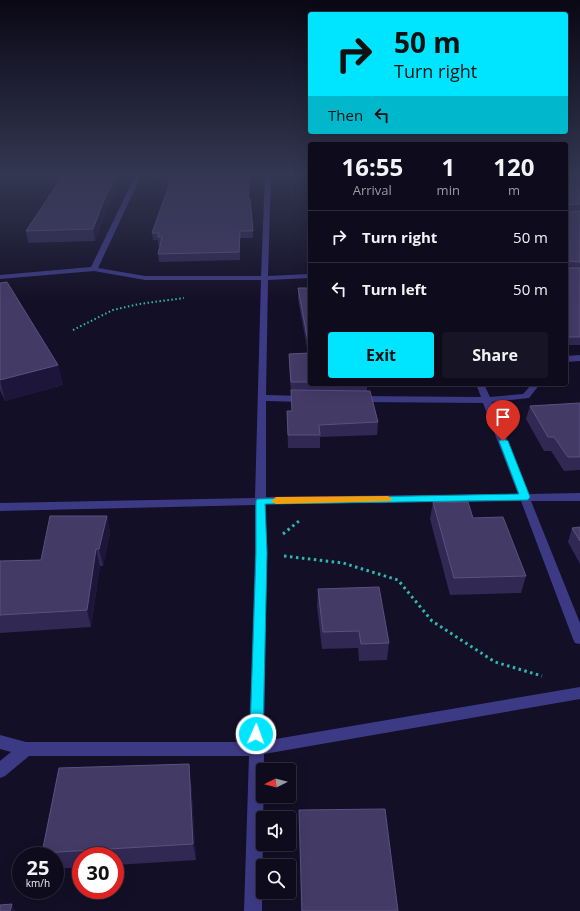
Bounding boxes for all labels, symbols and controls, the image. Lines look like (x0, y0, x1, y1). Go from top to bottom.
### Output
text: 50 m (394, 23, 461, 61)
icon: right (328, 28, 380, 80)
text: Turn right (394, 59, 477, 83)
icon: left (371, 104, 393, 126)
text: Then (328, 105, 363, 125)
text: 16:55 (341, 150, 403, 183)
text: 1 (441, 150, 455, 183)
text: 120 (493, 150, 535, 183)
text: Arrival (353, 181, 392, 199)
text: min (437, 181, 460, 199)
text: m (508, 181, 520, 199)
icon: right (328, 226, 350, 248)
text: Turn right (362, 227, 437, 247)
text: 50 m (513, 227, 548, 247)
icon: left (328, 278, 350, 300)
text: Turn left (362, 279, 427, 299)
text: 50 m (513, 279, 548, 299)
button: Exit (328, 332, 434, 378)
button: Share (442, 332, 548, 378)
pin (486, 400, 520, 441)
icon: arrive (492, 406, 514, 428)
position arrow (235, 713, 277, 755)
north arrow (256, 763, 296, 803)
map controls (256, 763, 296, 899)
button: sound (256, 811, 296, 851)
speed limit sign: 30 (72, 847, 124, 899)
text: 25 (27, 854, 49, 881)
button: search (256, 859, 296, 899)
text: km/h (26, 876, 50, 890)

